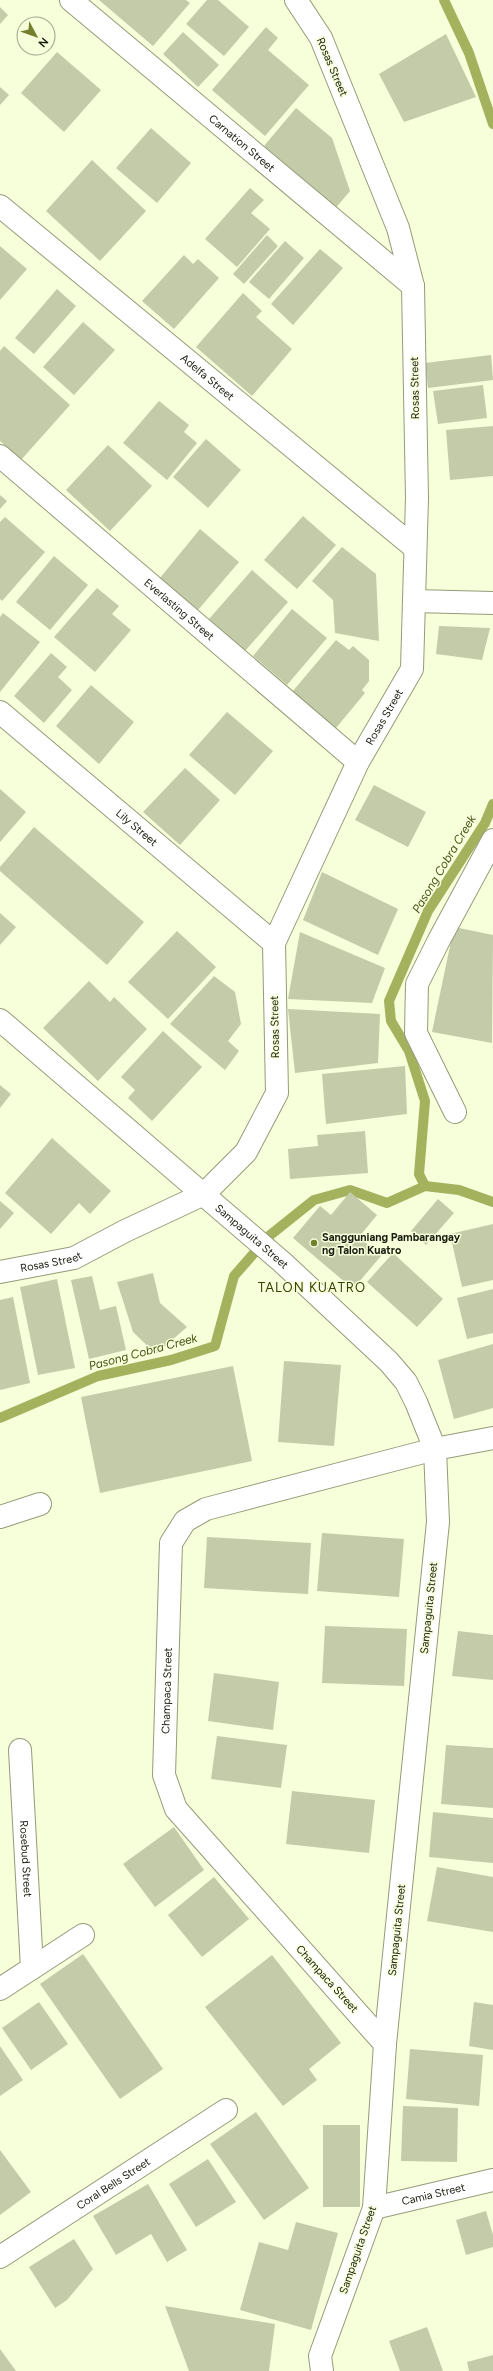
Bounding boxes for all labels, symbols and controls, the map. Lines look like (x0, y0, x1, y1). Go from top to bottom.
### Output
north arrow (16, 16, 56, 56)
text: N (35, 35, 51, 50)
street label: Rosas Street (314, 36, 350, 98)
street label: Carnation Street (206, 112, 278, 174)
street label: Adelfa Street (178, 351, 237, 403)
street label: Rosas Street (408, 357, 422, 419)
street label: Everlasting Street (142, 576, 217, 643)
street label: Rosas Street (363, 687, 406, 747)
street label: Lily Street (114, 806, 160, 848)
water label: Pasong Cobra Creek (409, 812, 479, 915)
street label: Rosas Street (268, 996, 282, 1058)
street label: Sampaguita Street (213, 1201, 291, 1271)
place label: Sangguniang Pambarangay ng Talon Kuatro (322, 1231, 461, 1257)
marker: Sangguniang Pambarangay ng Talon Kuatro (309, 1238, 319, 1248)
street label: Rosas Street (19, 1248, 84, 1275)
district label: TALON KUATRO (258, 1280, 366, 1295)
water label: Pasong Cobra Creek (87, 1330, 200, 1373)
street label: Sampaguita Street (418, 1561, 440, 1655)
street label: Champaca Street (159, 1647, 174, 1734)
street label: Rosebud Street (17, 1820, 35, 1898)
street label: Sampaguita Street (386, 1883, 408, 1977)
street label: Champaca Street (293, 1943, 361, 2015)
street label: Coral Bells Street (74, 2155, 152, 2212)
street label: Camia Street (400, 2180, 466, 2208)
street label: Sampaguita Street (337, 2204, 379, 2296)

